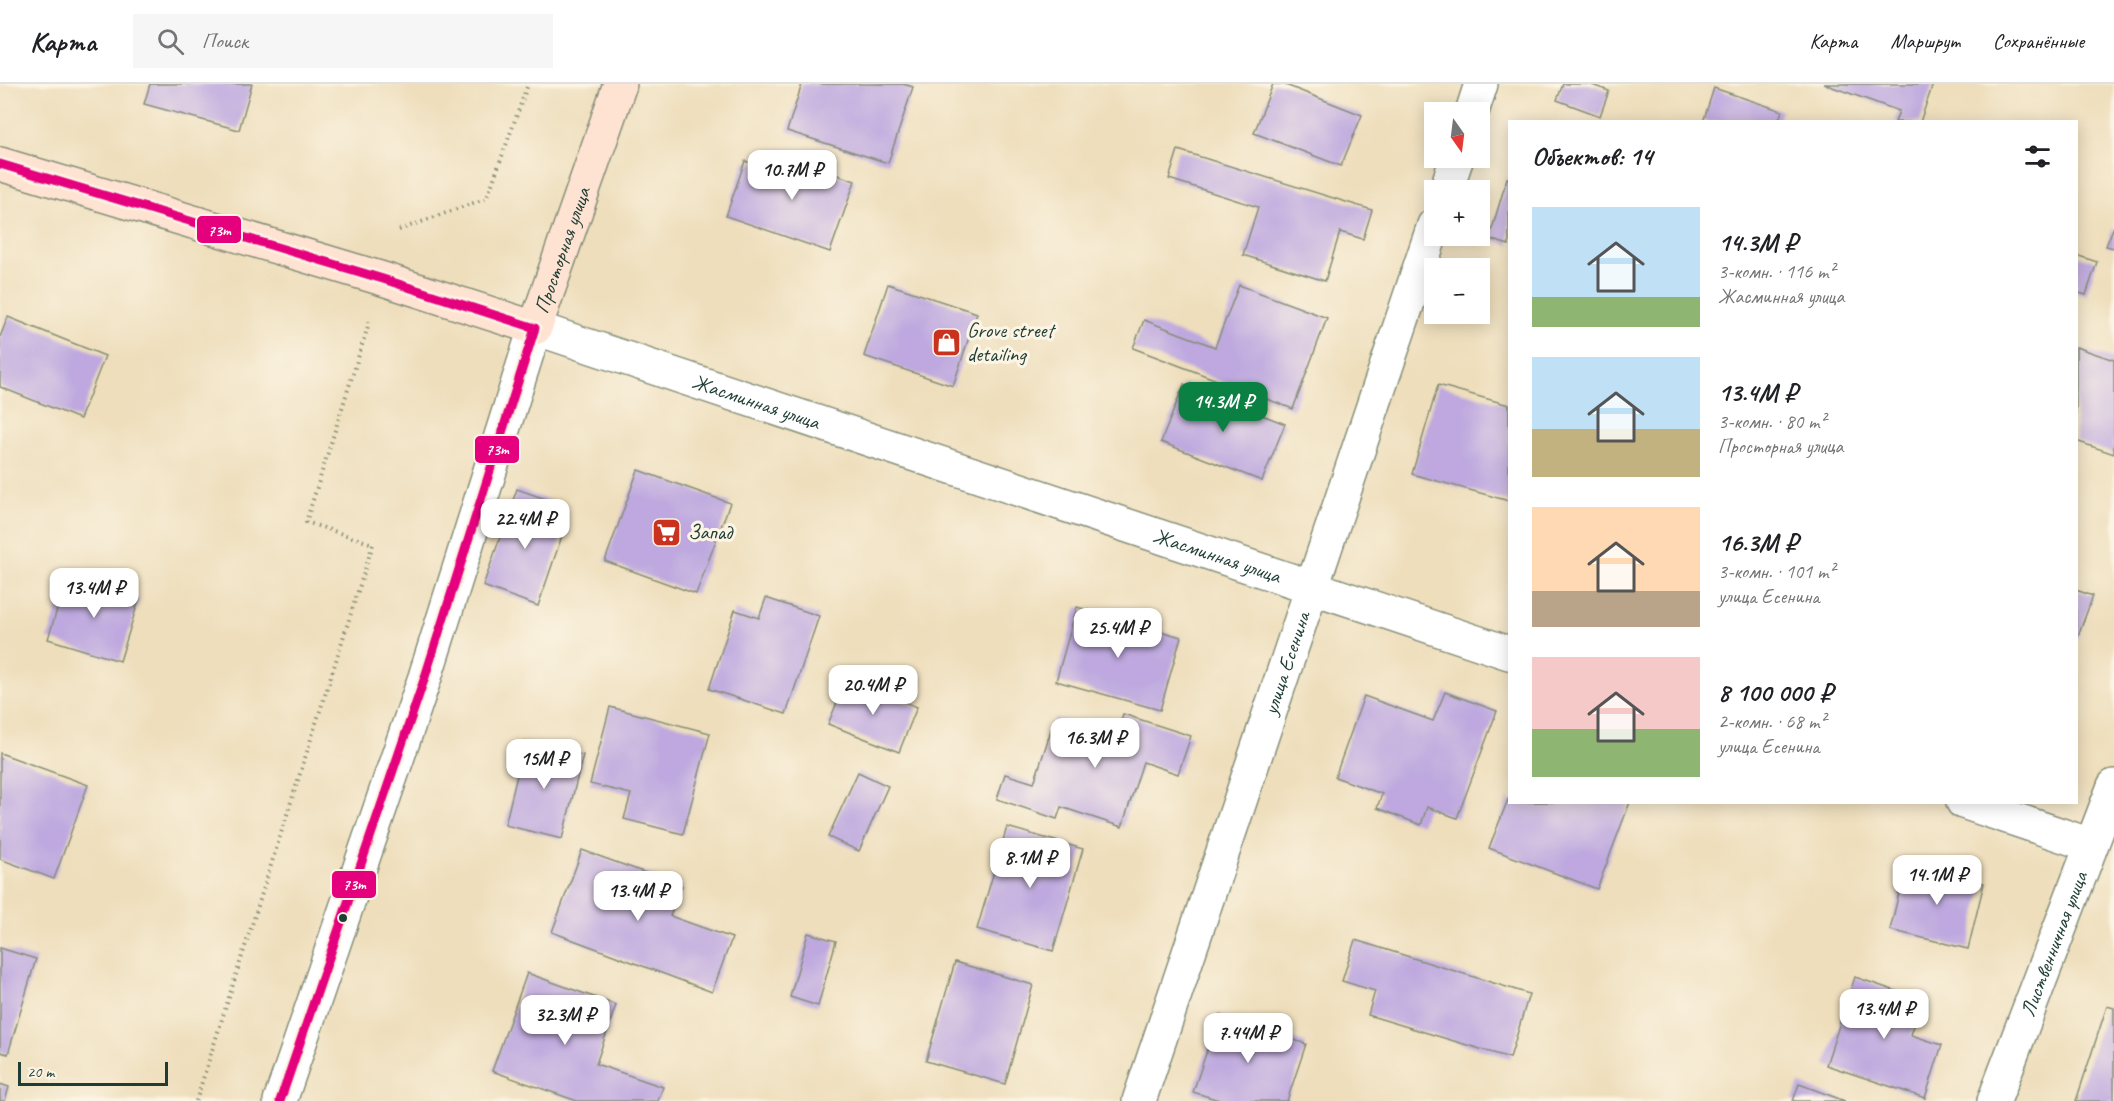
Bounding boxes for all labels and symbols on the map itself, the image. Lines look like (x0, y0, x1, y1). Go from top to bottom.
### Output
north arrow (1424, 102, 1490, 168)
pin: 10.7M ₽ (737, 150, 847, 201)
street label: Просторная улица (528, 182, 597, 317)
line badge: 73т (196, 215, 242, 244)
text: 73т (208, 221, 232, 241)
place label: Grove street detailing (967, 317, 1056, 367)
shop icon: Grove street detailing (930, 326, 962, 358)
street label: Жасминная улица (689, 368, 825, 436)
pin: 14.3M ₽ (1168, 382, 1278, 433)
line badge: 73т (474, 435, 520, 464)
text: 73т (486, 440, 510, 460)
pin: 22.4M ₽ (470, 499, 580, 550)
supermarket icon: Запад (651, 516, 683, 548)
place label: Запад (688, 519, 734, 545)
street label: Жасминная улица (1150, 522, 1286, 589)
pin: 13.4M ₽ (39, 568, 149, 619)
street label: улица Есенина (1256, 606, 1317, 720)
pin: 25.4M ₽ (1063, 608, 1173, 659)
pin: 20.4M ₽ (818, 665, 928, 716)
pin: 16.3M ₽ (1040, 718, 1150, 769)
pin: 15M ₽ (502, 739, 586, 790)
pin: 8.1M ₽ (981, 838, 1079, 889)
pin: 14.1M ₽ (1882, 855, 1992, 906)
street label: Лиственничная улица (2014, 866, 2094, 1020)
line badge: 73т (331, 870, 377, 899)
pin: 13.4M ₽ (583, 871, 693, 922)
text: 73т (343, 875, 367, 895)
unlabelled marker (337, 912, 349, 924)
pin: 13.4M ₽ (1829, 989, 1939, 1040)
pin: 32.3M ₽ (510, 995, 620, 1046)
pin: 7.44M ₽ (1193, 1013, 1303, 1064)
scale bar (18, 1059, 168, 1086)

